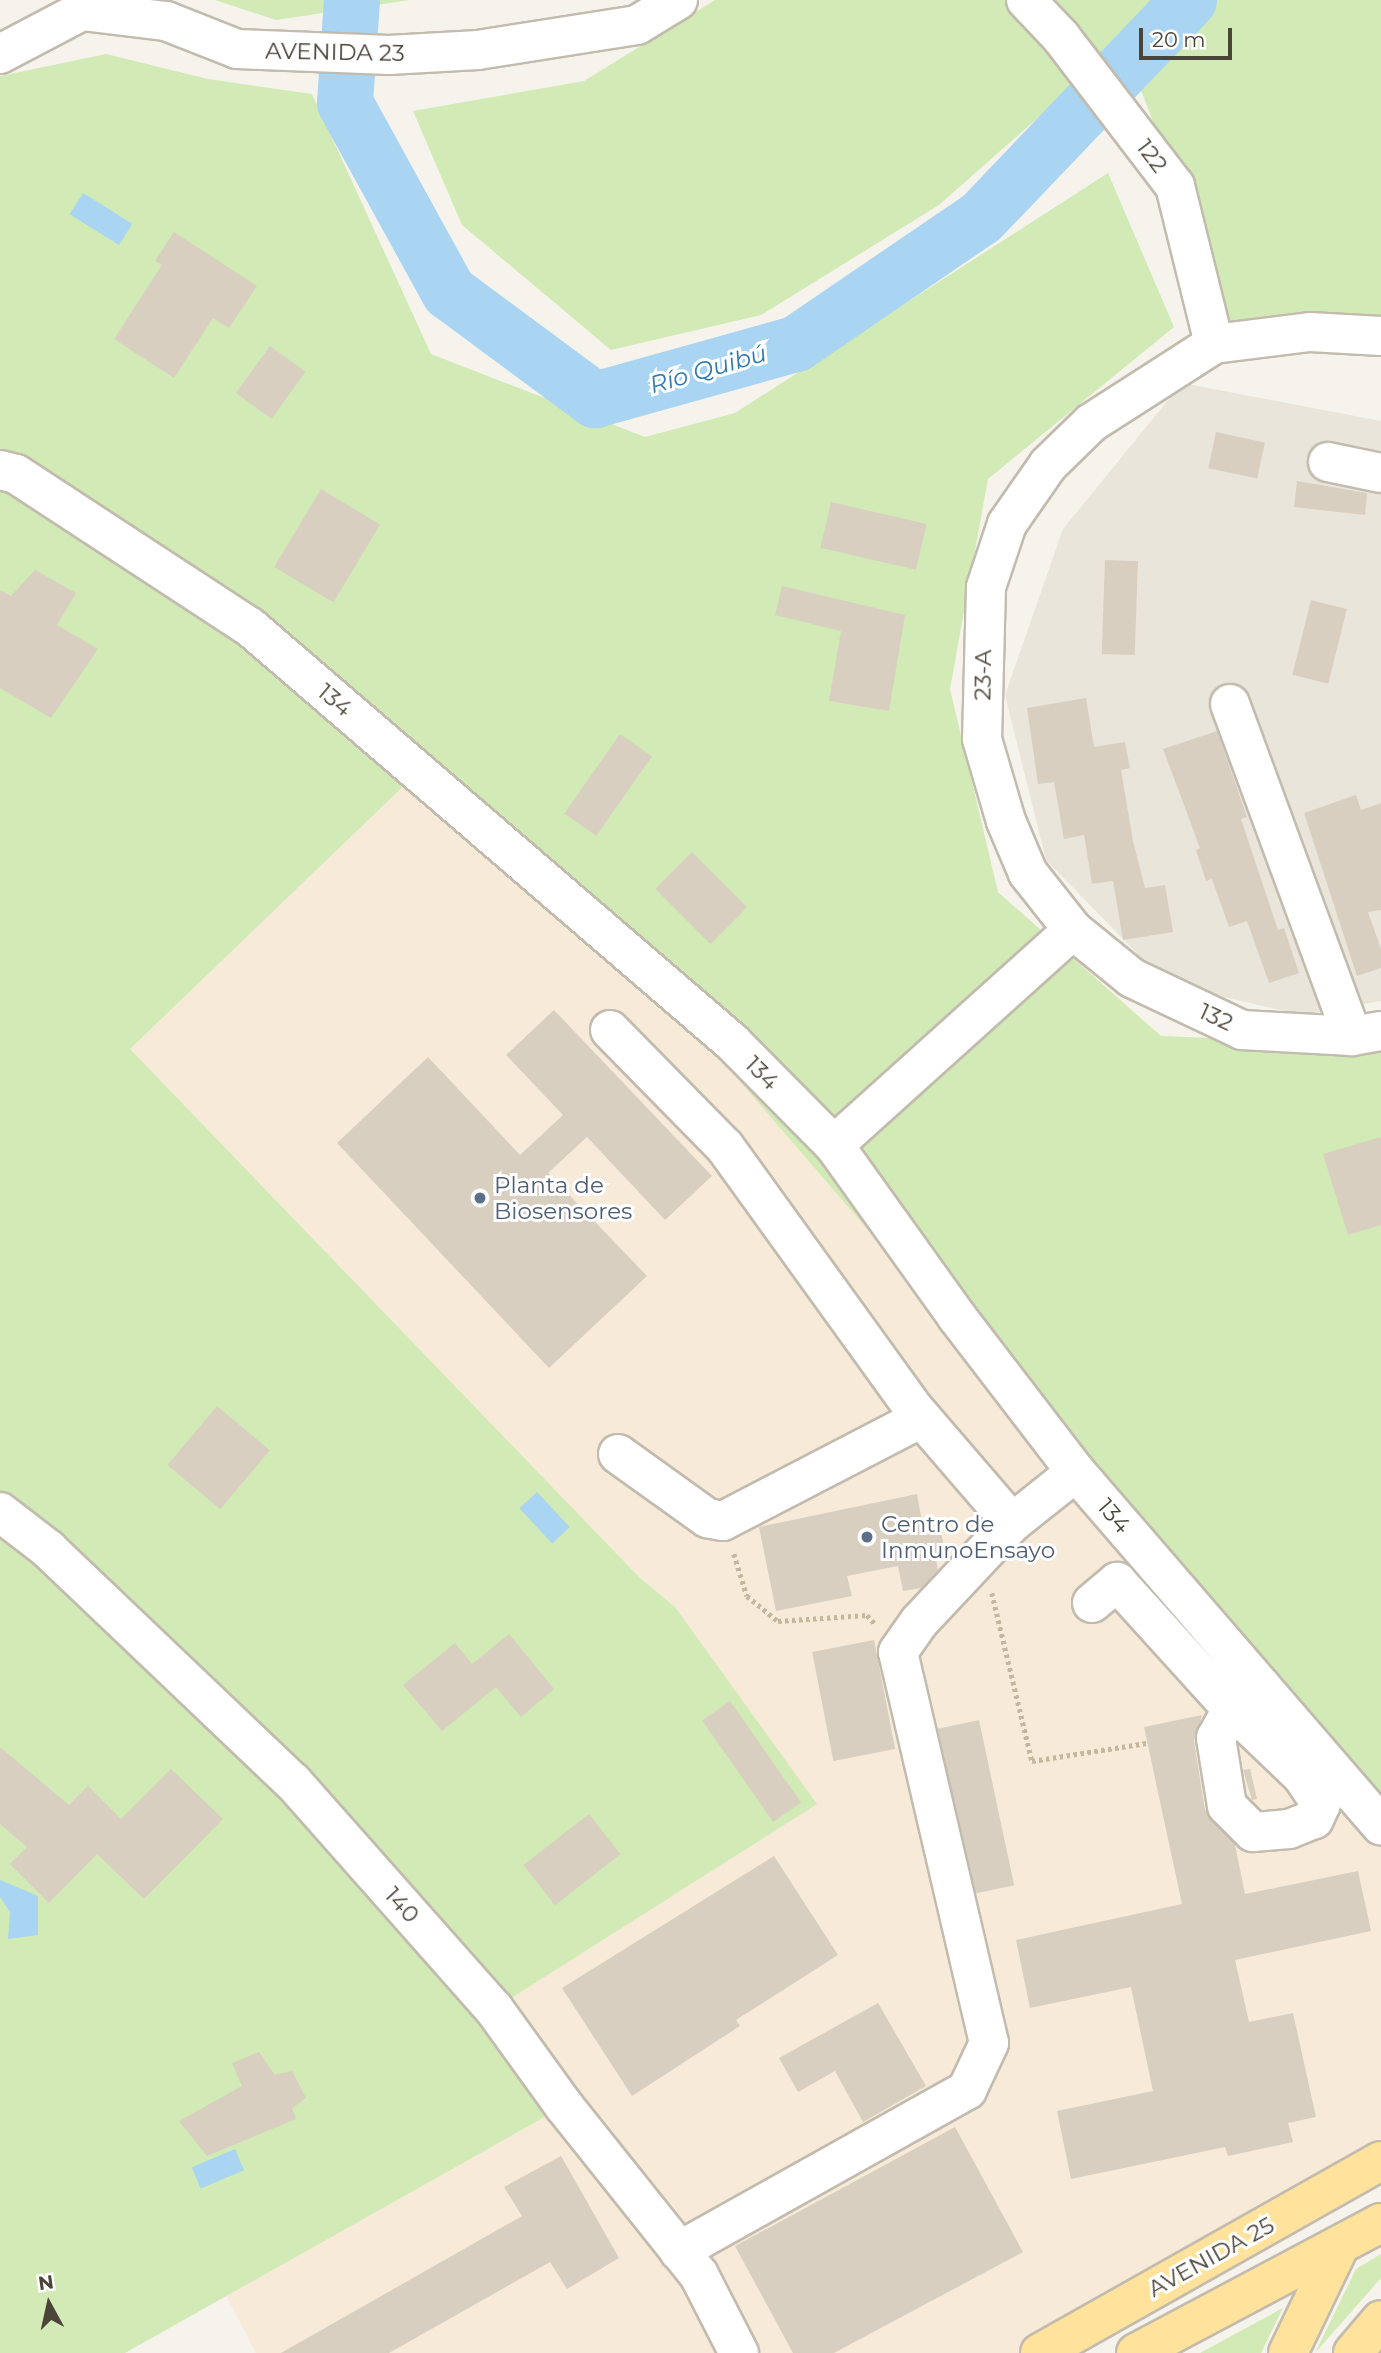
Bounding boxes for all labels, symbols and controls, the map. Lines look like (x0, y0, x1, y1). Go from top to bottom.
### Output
scale bar (1143, 14, 1236, 58)
text: 20 m (1152, 27, 1206, 52)
street label: AVENIDA 23 (265, 37, 405, 67)
street label: 122 (1131, 134, 1173, 178)
water label: Río Quibú (646, 339, 770, 399)
street label: 23-A (969, 649, 997, 701)
street label: 134 (312, 678, 358, 722)
street label: 132 (1195, 997, 1237, 1037)
street label: 134 (739, 1050, 785, 1096)
place label: Planta de Biosensores (494, 1171, 632, 1225)
marker: Planta de Biosensores (472, 1190, 488, 1206)
street label: 134 (1092, 1493, 1136, 1539)
place label: Centro de InmunoEnsayo (881, 1510, 1055, 1564)
marker: Centro de InmunoEnsayo (859, 1529, 875, 1545)
street label: 140 (379, 1881, 425, 1929)
street label: AVENIDA 25 (1143, 2211, 1279, 2303)
north arrow (14, 2269, 84, 2339)
text: N (37, 2270, 55, 2295)

